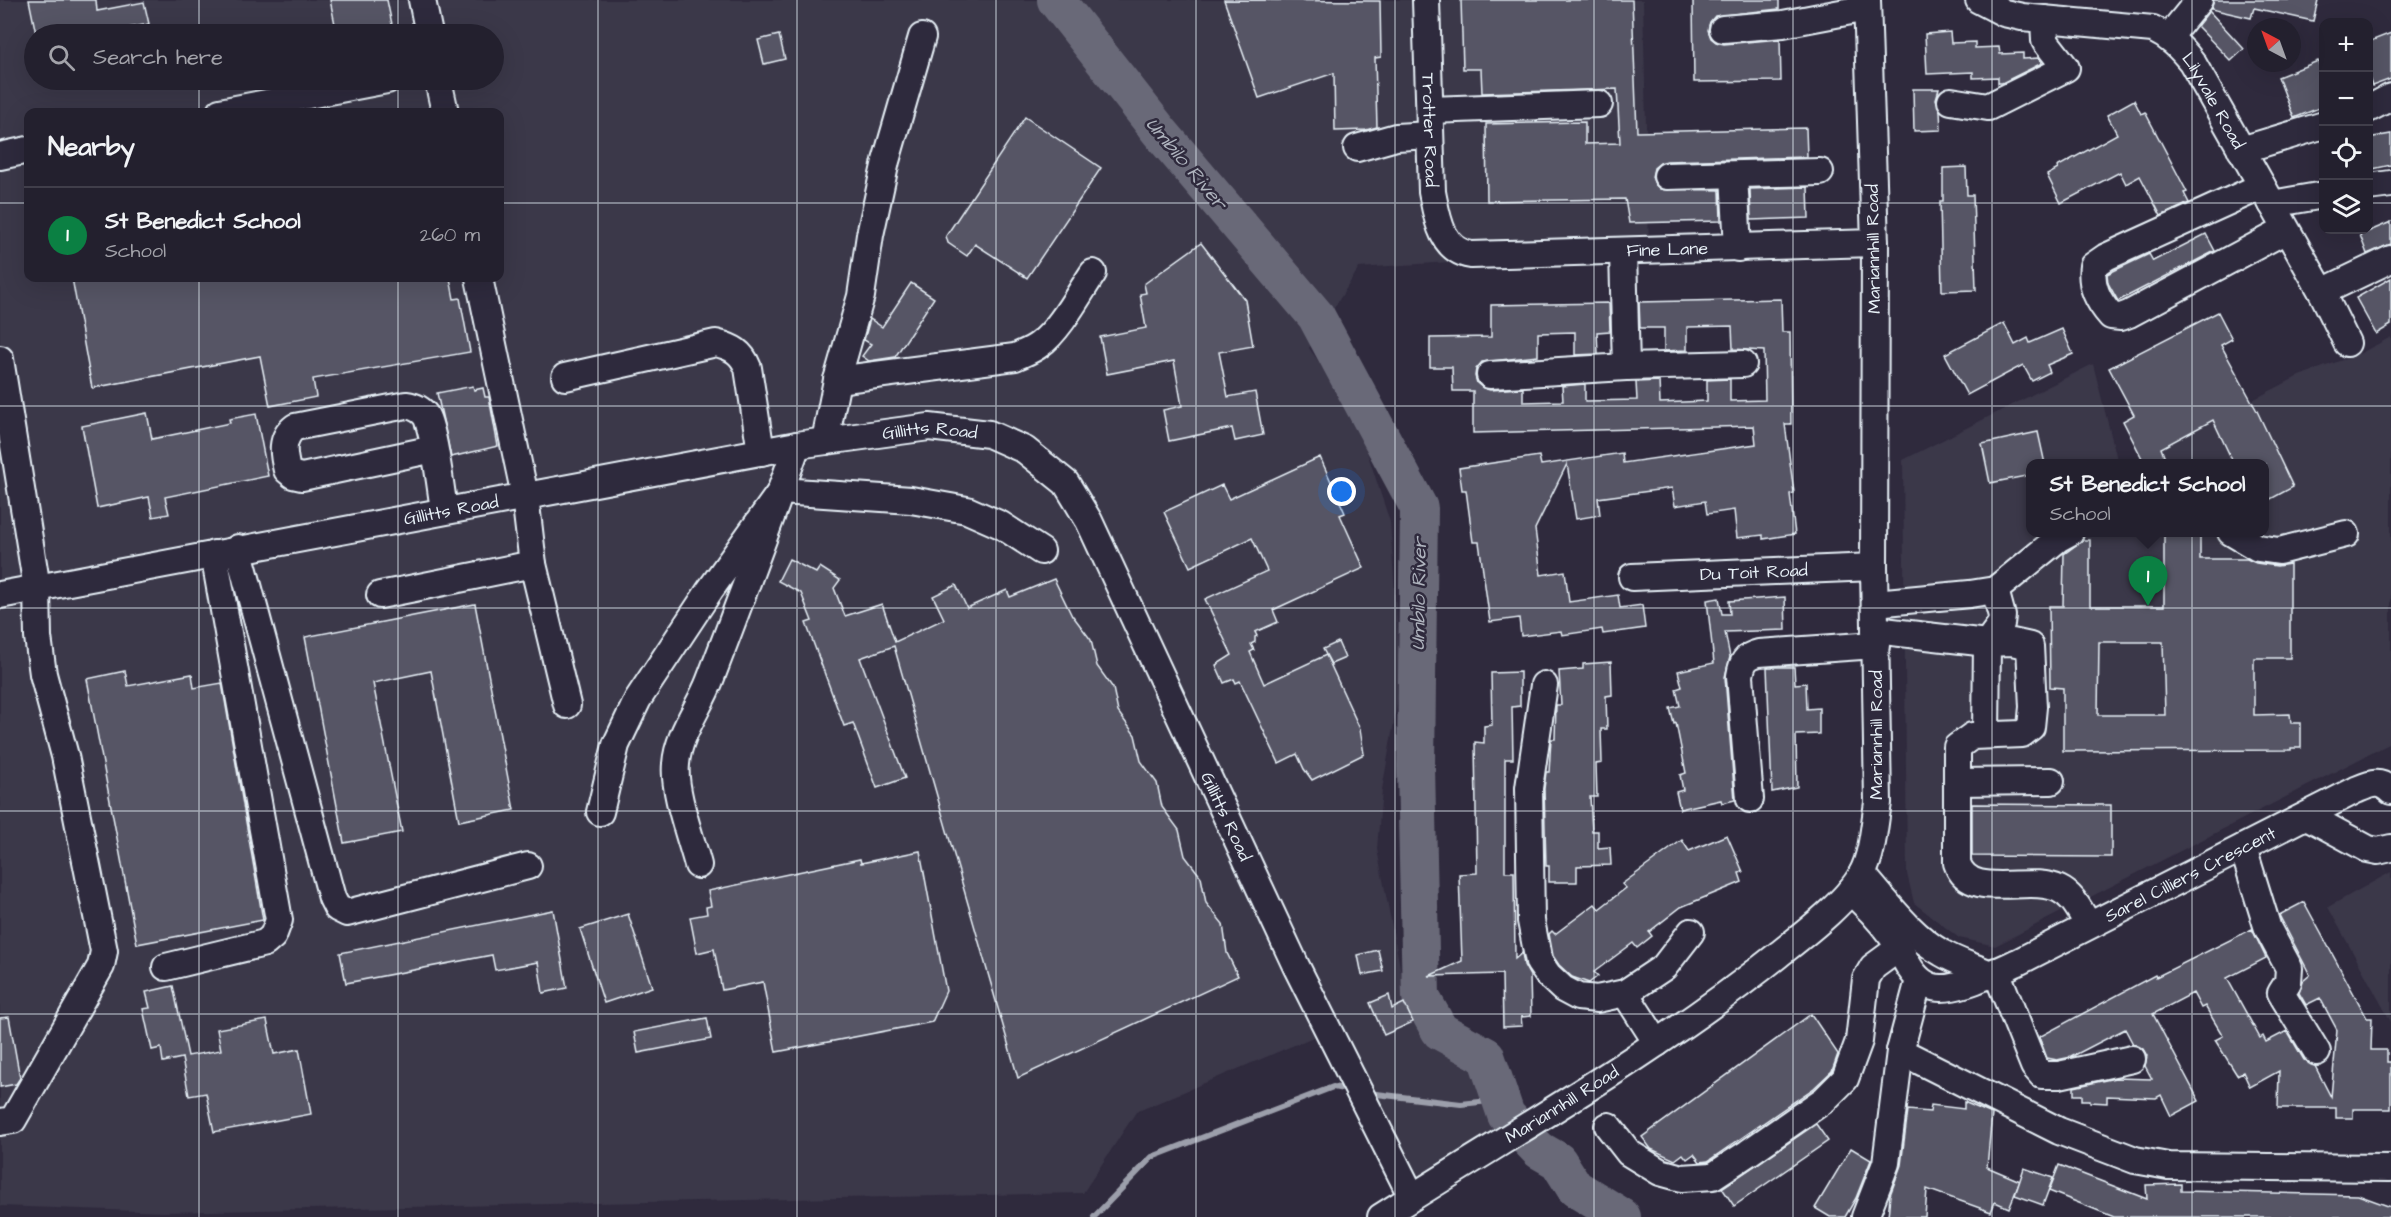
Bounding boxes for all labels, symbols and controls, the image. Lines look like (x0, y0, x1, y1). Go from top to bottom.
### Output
north arrow (2247, 18, 2301, 72)
map controls (2319, 18, 2373, 234)
button: + (2319, 18, 2373, 72)
search box (24, 24, 504, 90)
icon: search (45, 41, 78, 74)
text: Search here (93, 42, 223, 73)
street label: Lilyvale Road (2176, 47, 2251, 154)
button: − (2319, 72, 2373, 126)
street label: Trotter Road (1415, 73, 1444, 187)
water label: Umbilo River (1139, 111, 1235, 217)
button: locate (2319, 126, 2373, 180)
text: Nearby (48, 129, 135, 165)
button: layers (2319, 180, 2373, 234)
street label: Mariannhill Road (1860, 184, 1887, 314)
text: St Benedict School (105, 206, 301, 237)
text: 1 (66, 221, 69, 249)
text: 260 m (420, 221, 480, 249)
street label: Fine Lane (1626, 236, 1709, 263)
text: School (105, 237, 166, 265)
street label: Gillitts Road (881, 415, 979, 446)
popup (2026, 459, 2269, 537)
text: St Benedict School (2050, 469, 2245, 500)
your location (1327, 477, 1356, 506)
street label: Gillitts Road (402, 489, 501, 532)
text: School (2050, 500, 2111, 528)
water label: Umbilo River (1404, 535, 1434, 651)
pin: 1 (2128, 556, 2168, 606)
street label: Du Toit Road (1699, 558, 1808, 587)
street label: Mariannhill Road (1864, 670, 1889, 800)
street label: Gillitts Road (1194, 768, 1258, 865)
street label: Sarel Cilliers Crescent (2101, 820, 2281, 929)
street label: Mariannhill Road (1500, 1060, 1624, 1150)

